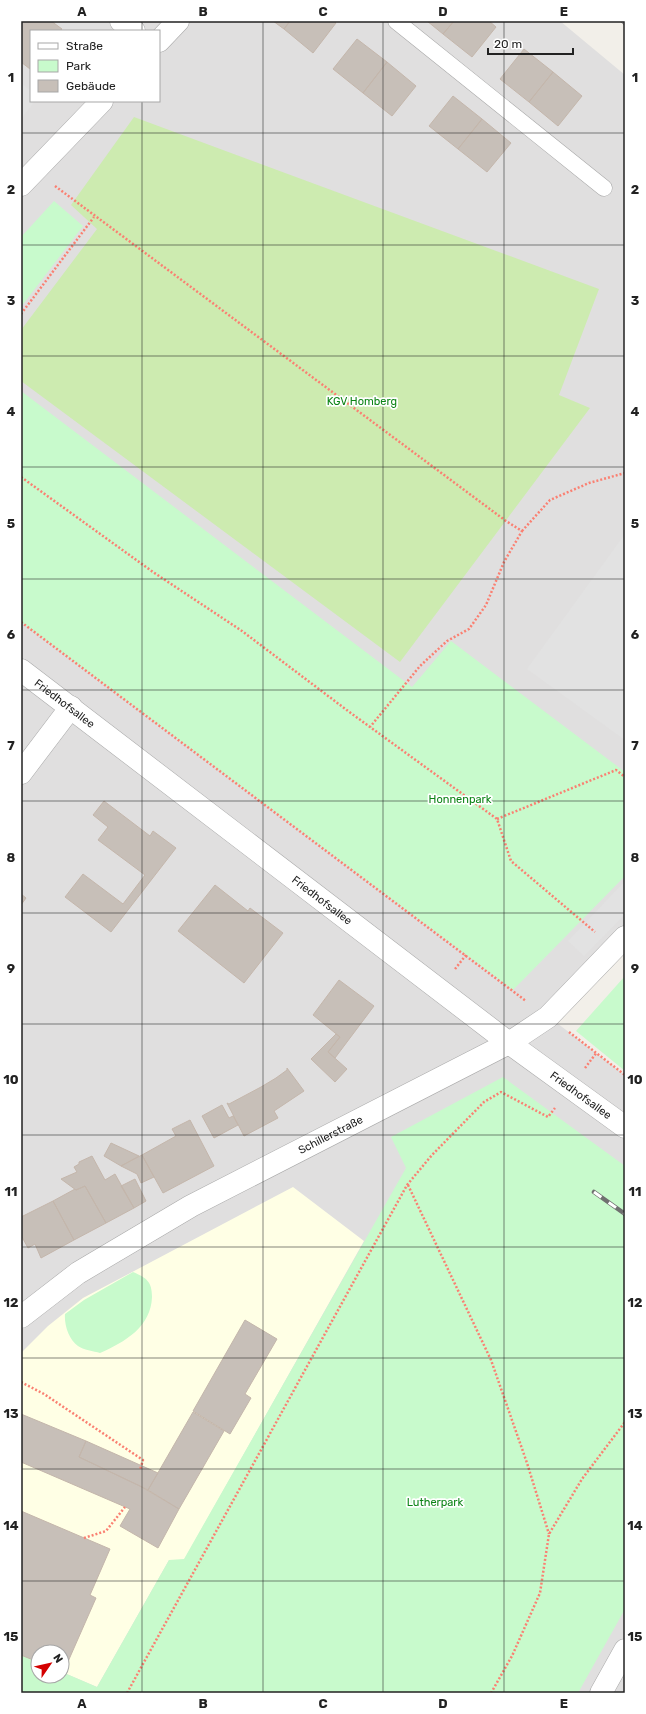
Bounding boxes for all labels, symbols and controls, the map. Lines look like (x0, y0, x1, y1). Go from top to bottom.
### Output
text: A (77, 4, 87, 19)
text: B (198, 4, 208, 19)
text: C (318, 4, 328, 19)
text: D (438, 4, 448, 19)
text: E (560, 4, 568, 19)
legend (30, 30, 160, 102)
scale bar (488, 30, 573, 56)
text: 20 m (494, 37, 522, 51)
text: Straße (66, 39, 103, 53)
text: Park (66, 59, 92, 73)
text: 1 (8, 70, 14, 85)
text: 1 (632, 70, 638, 85)
text: Gebäude (66, 79, 116, 93)
text: 2 (7, 182, 15, 197)
text: 2 (631, 182, 639, 197)
text: 3 (7, 293, 16, 308)
text: 3 (631, 293, 640, 308)
park label: KGV Homberg (327, 395, 397, 408)
text: 4 (7, 404, 16, 419)
text: 4 (631, 404, 640, 419)
text: 5 (7, 516, 15, 531)
text: 5 (631, 516, 639, 531)
text: 6 (7, 627, 16, 642)
text: 6 (631, 627, 640, 642)
street label: Friedhofsallee (32, 676, 97, 731)
text: 7 (7, 738, 15, 753)
text: 7 (631, 738, 639, 753)
park label: Honnenpark (429, 793, 492, 806)
text: 8 (7, 850, 16, 865)
text: 8 (631, 850, 640, 865)
street label: Friedhofsallee (289, 873, 355, 927)
text: 9 (7, 961, 15, 976)
text: 9 (631, 961, 639, 976)
street label: Friedhofsallee (548, 1069, 614, 1122)
text: 10 (3, 1072, 19, 1087)
text: 10 (627, 1072, 643, 1087)
street label: Schillerstraße (296, 1113, 365, 1156)
text: 11 (5, 1184, 17, 1199)
text: 11 (629, 1184, 641, 1199)
text: 12 (4, 1295, 18, 1310)
text: 12 (628, 1295, 642, 1310)
text: 13 (3, 1406, 19, 1421)
text: 13 (627, 1406, 643, 1421)
park label: Lutherpark (407, 1496, 464, 1509)
text: 14 (3, 1518, 19, 1533)
text: 14 (627, 1518, 643, 1533)
text: 15 (4, 1629, 18, 1644)
text: 15 (628, 1629, 642, 1644)
north arrow (30, 1644, 70, 1684)
text: N (50, 1652, 66, 1666)
text: A (77, 1696, 87, 1711)
text: B (198, 1696, 208, 1711)
text: C (318, 1696, 328, 1711)
text: D (438, 1696, 448, 1711)
text: E (560, 1696, 568, 1711)

